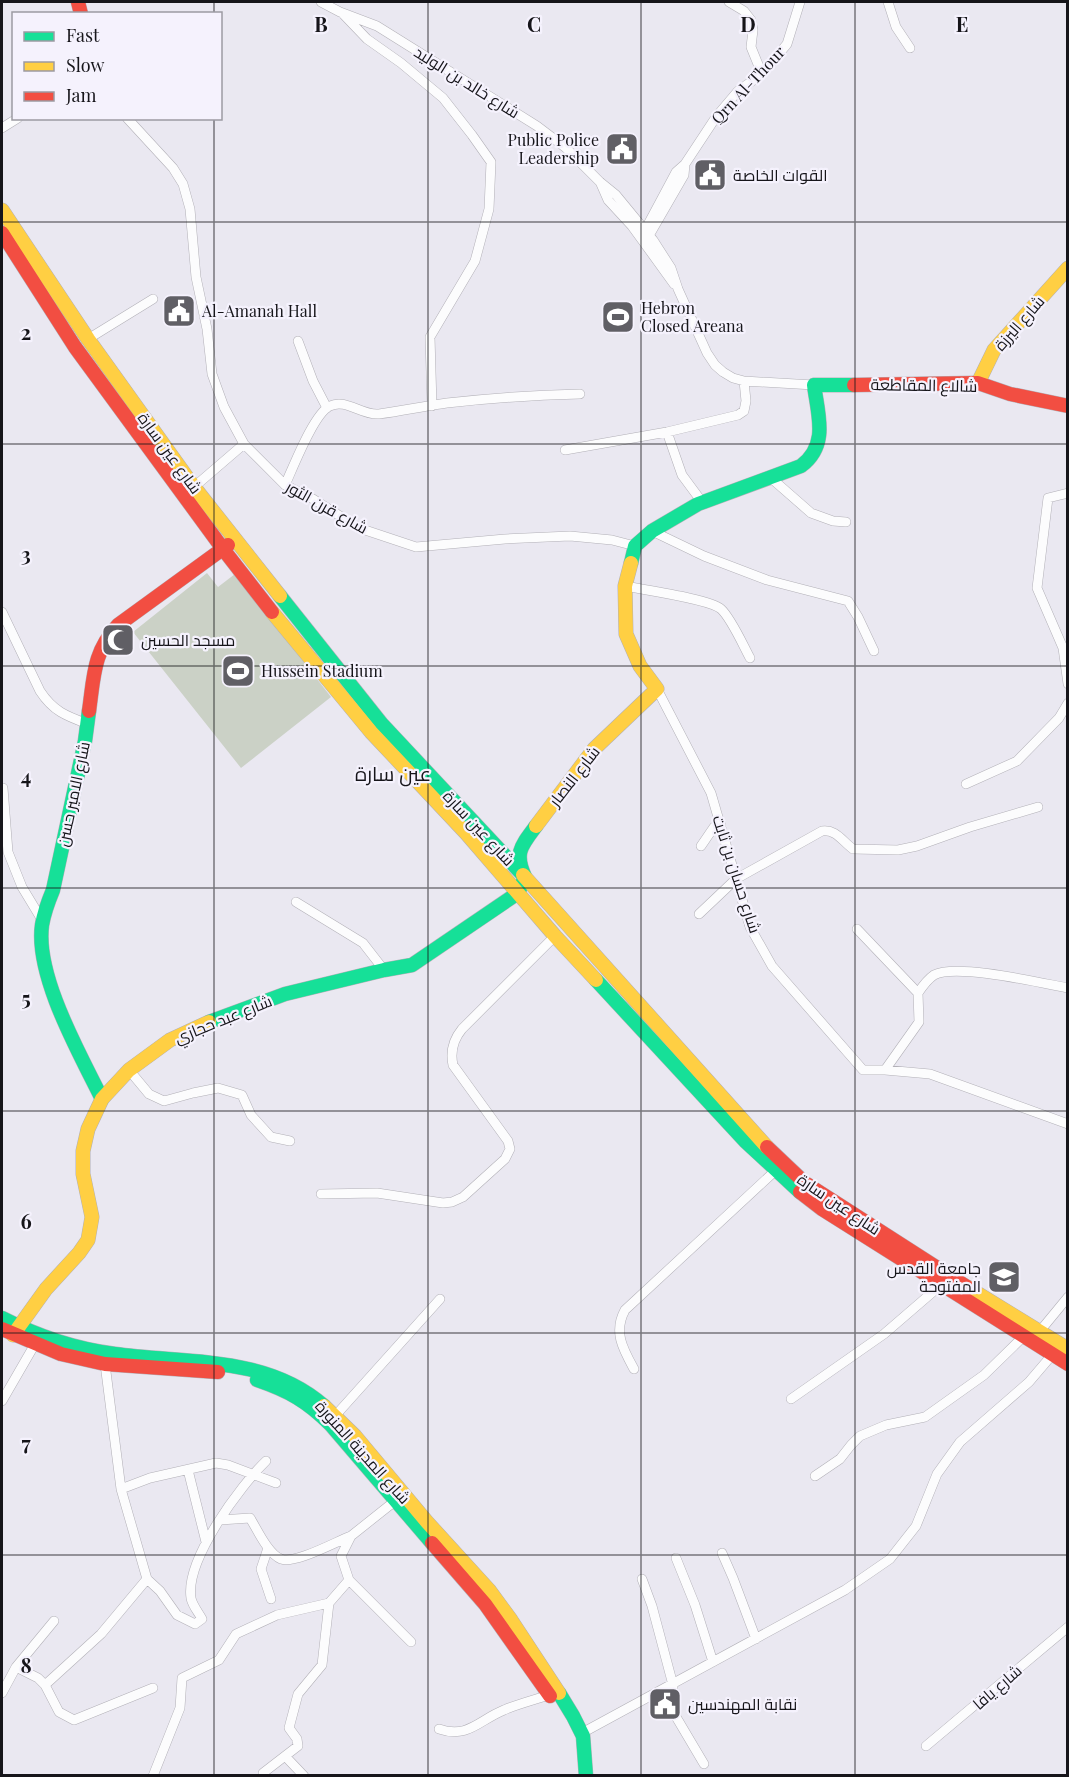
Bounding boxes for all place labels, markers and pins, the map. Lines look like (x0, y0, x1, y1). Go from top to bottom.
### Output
place label: Public Police Leadership (508, 129, 599, 168)
public building icon: Public Police Leadership (604, 131, 640, 167)
public building icon: القوات الخاصة (692, 157, 728, 193)
place label: القوات الخاصة (733, 164, 828, 185)
public building icon: Al-Amanah Hall (161, 293, 197, 329)
place label: Hebron Closed Areana (641, 297, 744, 336)
sports icon: Hebron Closed Areana (600, 299, 636, 335)
place label: Al-Amanah Hall (201, 300, 317, 321)
mosque icon: مسجد الحسين (100, 622, 136, 658)
place label: مسجد الحسين (141, 629, 235, 651)
sports icon: Hussein Stadium (220, 653, 256, 689)
place label: Hussein Stadium (261, 660, 383, 681)
place label: جامعة القدس المفتوحة (887, 1257, 981, 1296)
school or university icon: جامعة القدس المفتوحة (986, 1259, 1022, 1295)
public building icon: نقابة المهندسين (647, 1686, 683, 1722)
place label: نقابة المهندسين (688, 1693, 797, 1715)

